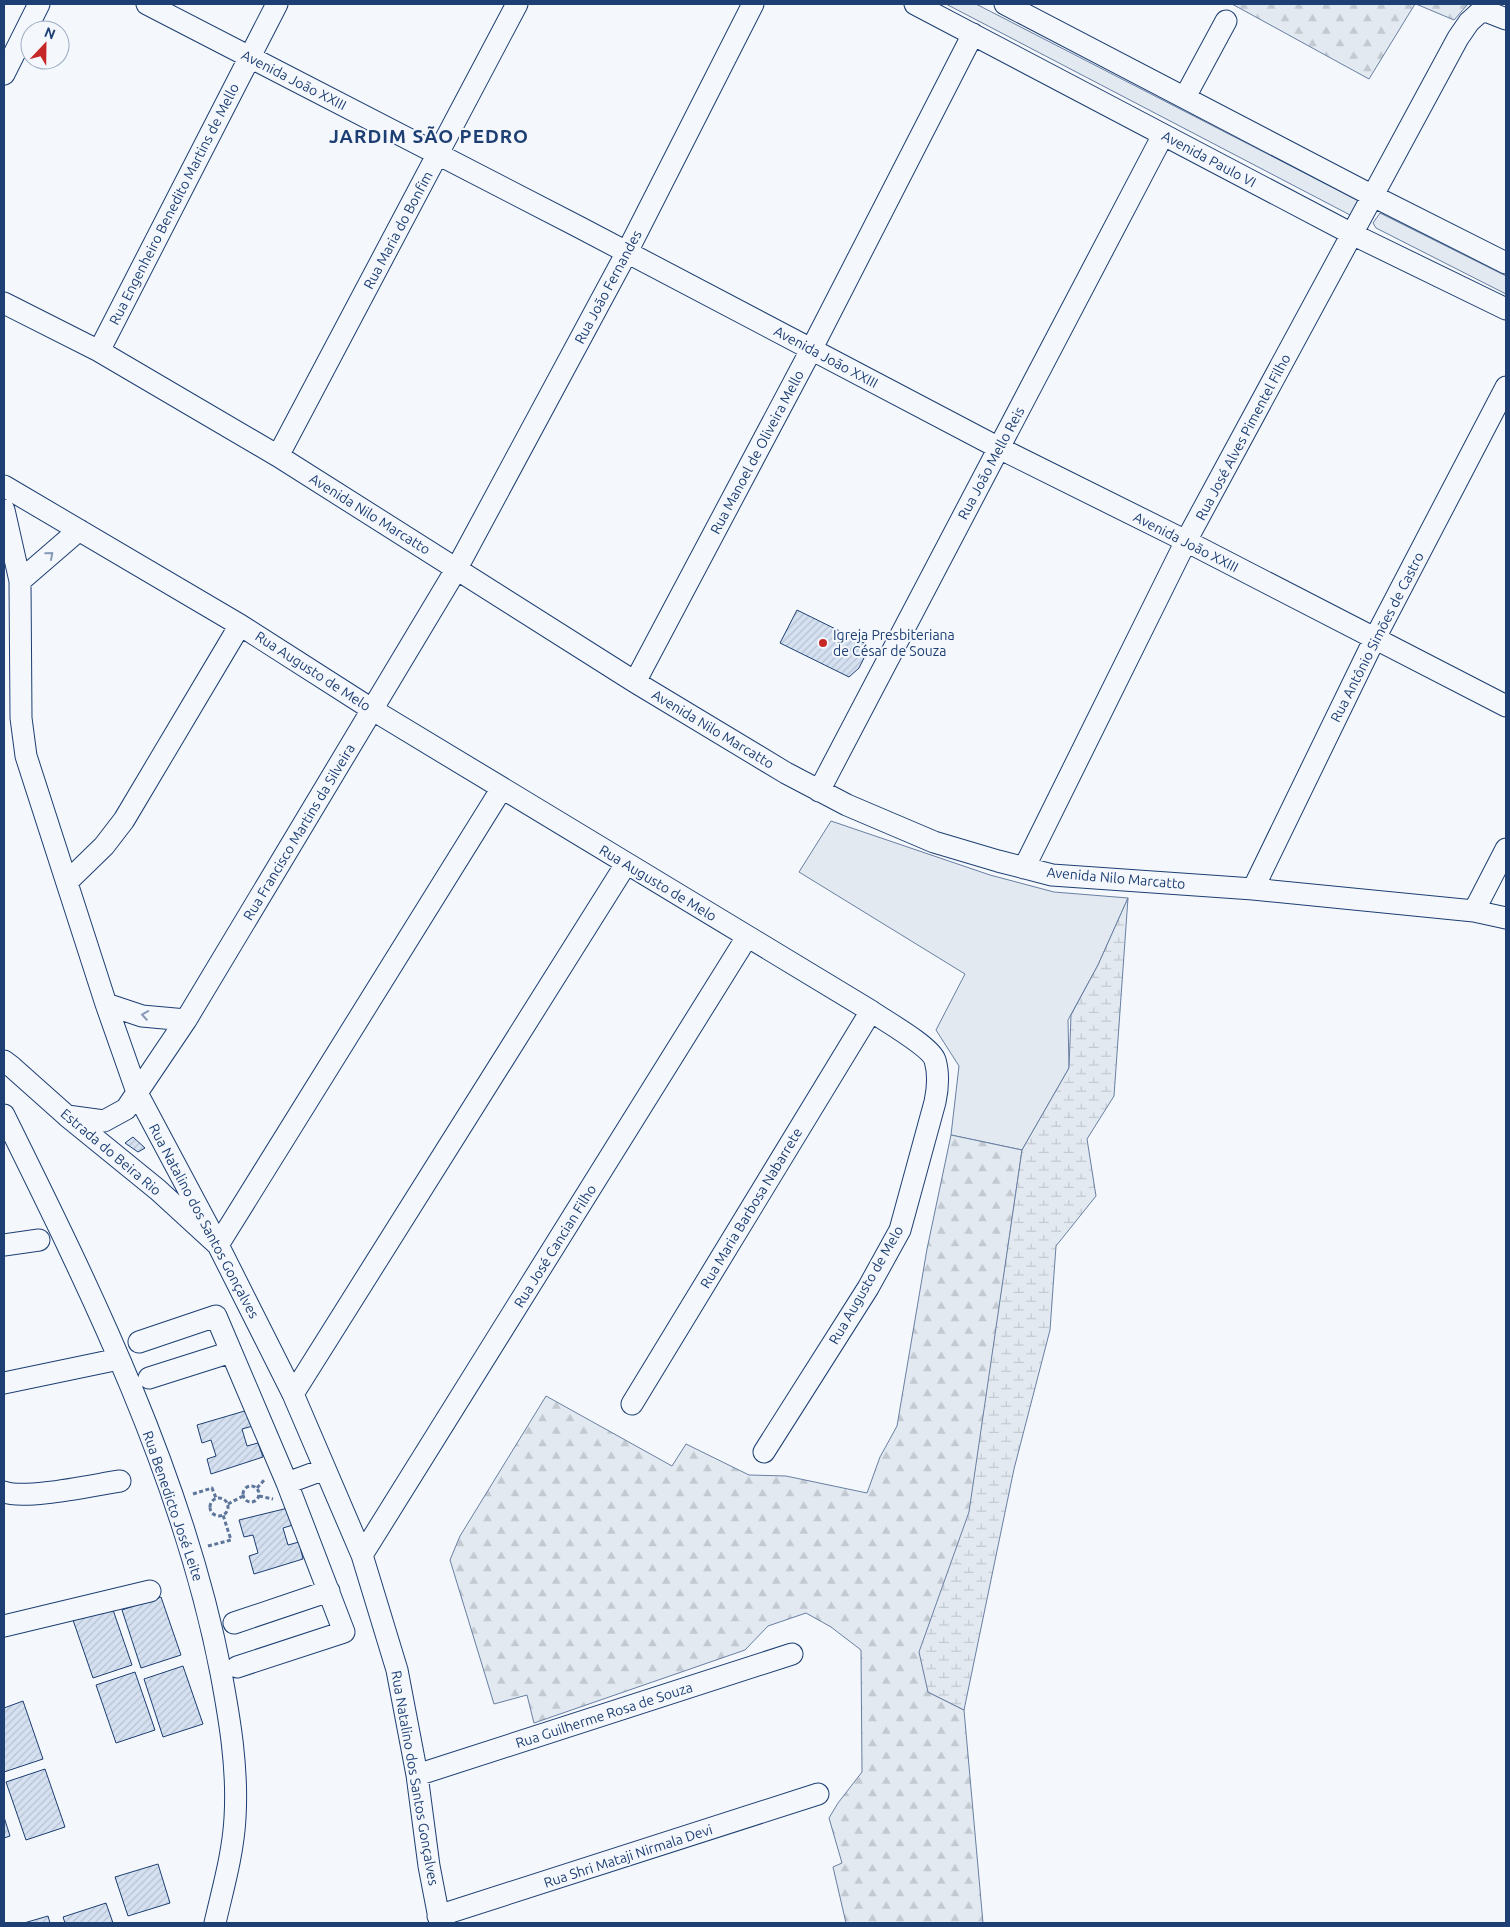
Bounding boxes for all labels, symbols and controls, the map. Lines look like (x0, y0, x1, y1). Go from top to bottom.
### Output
north arrow (20, 20, 70, 70)
text: N (42, 24, 58, 42)
street label: Avenida João XXIII (239, 47, 349, 113)
street label: Rua Engenheiro Benedito Martins de Mello (106, 81, 242, 327)
district label: JARDIM SÃO PEDRO (329, 125, 529, 147)
street label: Avenida Paulo VI (1159, 127, 1259, 191)
street label: Rua Maria do Bonfim (360, 168, 436, 292)
street label: Rua João Fernandes (571, 227, 645, 347)
street label: Avenida João XXIII (771, 323, 881, 391)
street label: Rua José Alves Pimentel Filho (1192, 351, 1294, 523)
street label: Rua Manoel de Oliveira Mello (707, 367, 807, 537)
street label: Rua João Mello Reis (955, 404, 1027, 522)
street label: Avenida Nilo Marcatto (307, 470, 433, 558)
street label: Avenida João XXIII (1131, 509, 1241, 575)
street label: Rua Antônio Simões de Castro (1327, 549, 1427, 725)
one-way arrow (44, 552, 53, 561)
place label: Igreja Presbiteriana de César de Souza (833, 627, 955, 659)
street label: Rua Augusto de Melo (252, 628, 374, 714)
marker: Igreja Presbiteriana de César de Souza (817, 637, 829, 649)
street label: Avenida Nilo Marcatto (649, 686, 777, 772)
street label: Rua Francisco Martins da Silveira (240, 741, 358, 923)
street label: Rua Augusto de Melo (596, 842, 720, 924)
street label: Avenida Nilo Marcatto (1046, 864, 1186, 892)
one-way arrow (141, 1011, 150, 1021)
street label: Estrada do Beira Rio (58, 1105, 164, 1199)
street label: Rua Natalino dos Santos Gonçalves (146, 1121, 262, 1321)
street label: Rua Maria Barbosa Nabarrete (697, 1125, 805, 1291)
street label: Rua José Cancian Filho (511, 1182, 599, 1310)
street label: Rua Augusto de Melo (826, 1223, 906, 1347)
street label: Rua Benedicto José Leite (140, 1429, 206, 1583)
street label: Rua Natalino dos Santos Gonçalves (388, 1669, 442, 1887)
street label: Rua Guilherme Rosa de Souza (513, 1679, 695, 1751)
street label: Rua Shri Mataji Nirmala Devi (542, 1821, 714, 1891)

